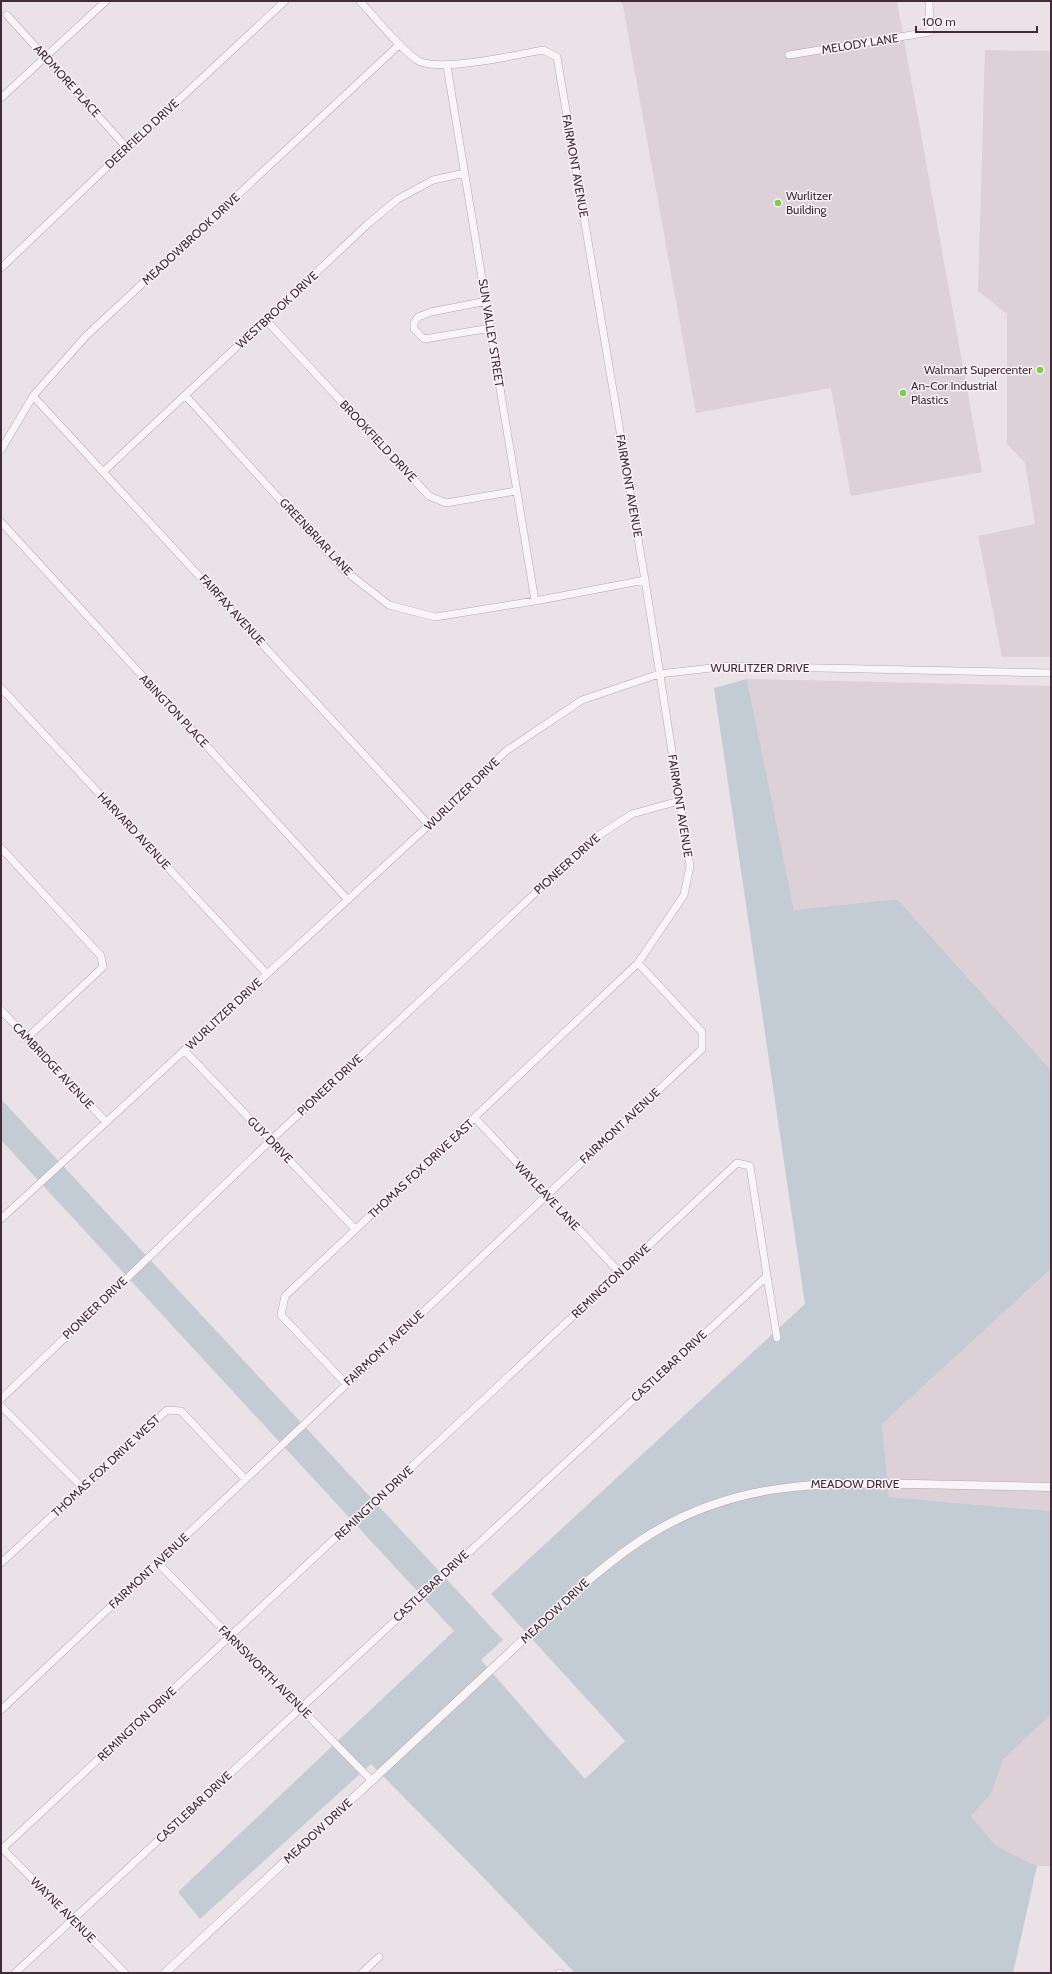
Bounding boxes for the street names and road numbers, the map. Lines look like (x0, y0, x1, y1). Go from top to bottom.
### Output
street label: MELODY LANE (820, 30, 900, 57)
street label: ARDMORE PLACE (31, 41, 104, 120)
street label: DEERFIELD DRIVE (102, 95, 182, 172)
street label: FAIRMONT AVENUE (559, 113, 592, 219)
street label: MEADOWBROOK DRIVE (139, 189, 243, 288)
street label: WESTBROOK DRIVE (233, 268, 321, 352)
street label: SUN VALLEY STREET (476, 278, 508, 389)
street label: BROOKFIELD DRIVE (337, 397, 420, 485)
street label: FAIRMONT AVENUE (613, 433, 646, 539)
street label: GREENBRIAR LANE (277, 495, 356, 579)
street label: FAIRFAX AVENUE (196, 571, 269, 649)
street label: WURLITZER DRIVE (711, 660, 810, 675)
street label: ABINGTON PLACE (137, 671, 212, 751)
street label: FAIRMONT AVENUE (665, 753, 696, 859)
street label: WURLITZER DRIVE (421, 754, 503, 833)
street label: HARVARD AVENUE (95, 789, 174, 873)
street label: PIONEER DRIVE (530, 830, 603, 897)
street label: WURLITZER DRIVE (182, 974, 265, 1053)
street label: CAMBRIDGE AVENUE (9, 1019, 97, 1112)
street label: PIONEER DRIVE (294, 1050, 366, 1119)
street label: FAIRMONT AVENUE (576, 1084, 663, 1167)
street label: GUY DRIVE (244, 1113, 297, 1166)
street label: THOMAS FOX DRIVE EAST (365, 1115, 477, 1221)
street label: WAYLEAVE LANE (512, 1158, 583, 1234)
street label: REMINGTON DRIVE (568, 1240, 654, 1321)
street label: PIONEER DRIVE (59, 1273, 130, 1342)
street label: FAIRMONT AVENUE (340, 1306, 427, 1389)
street label: CASTLEBAR DRIVE (628, 1326, 710, 1405)
street label: THOMAS FOX DRIVE WEST (48, 1411, 163, 1520)
street label: REMINGTON DRIVE (331, 1462, 417, 1543)
street label: MEADOW DRIVE (811, 1476, 900, 1491)
street label: FAIRMONT AVENUE (105, 1529, 192, 1612)
street label: CASTLEBAR DRIVE (390, 1546, 472, 1625)
street label: MEADOW DRIVE (517, 1575, 592, 1646)
street label: FARNSWORTH AVENUE (216, 1622, 315, 1722)
street label: REMINGTON DRIVE (94, 1683, 180, 1764)
street label: CASTLEBAR DRIVE (153, 1767, 235, 1846)
street label: MEADOW DRIVE (280, 1795, 355, 1866)
street label: WAYNE AVENUE (27, 1874, 100, 1946)

